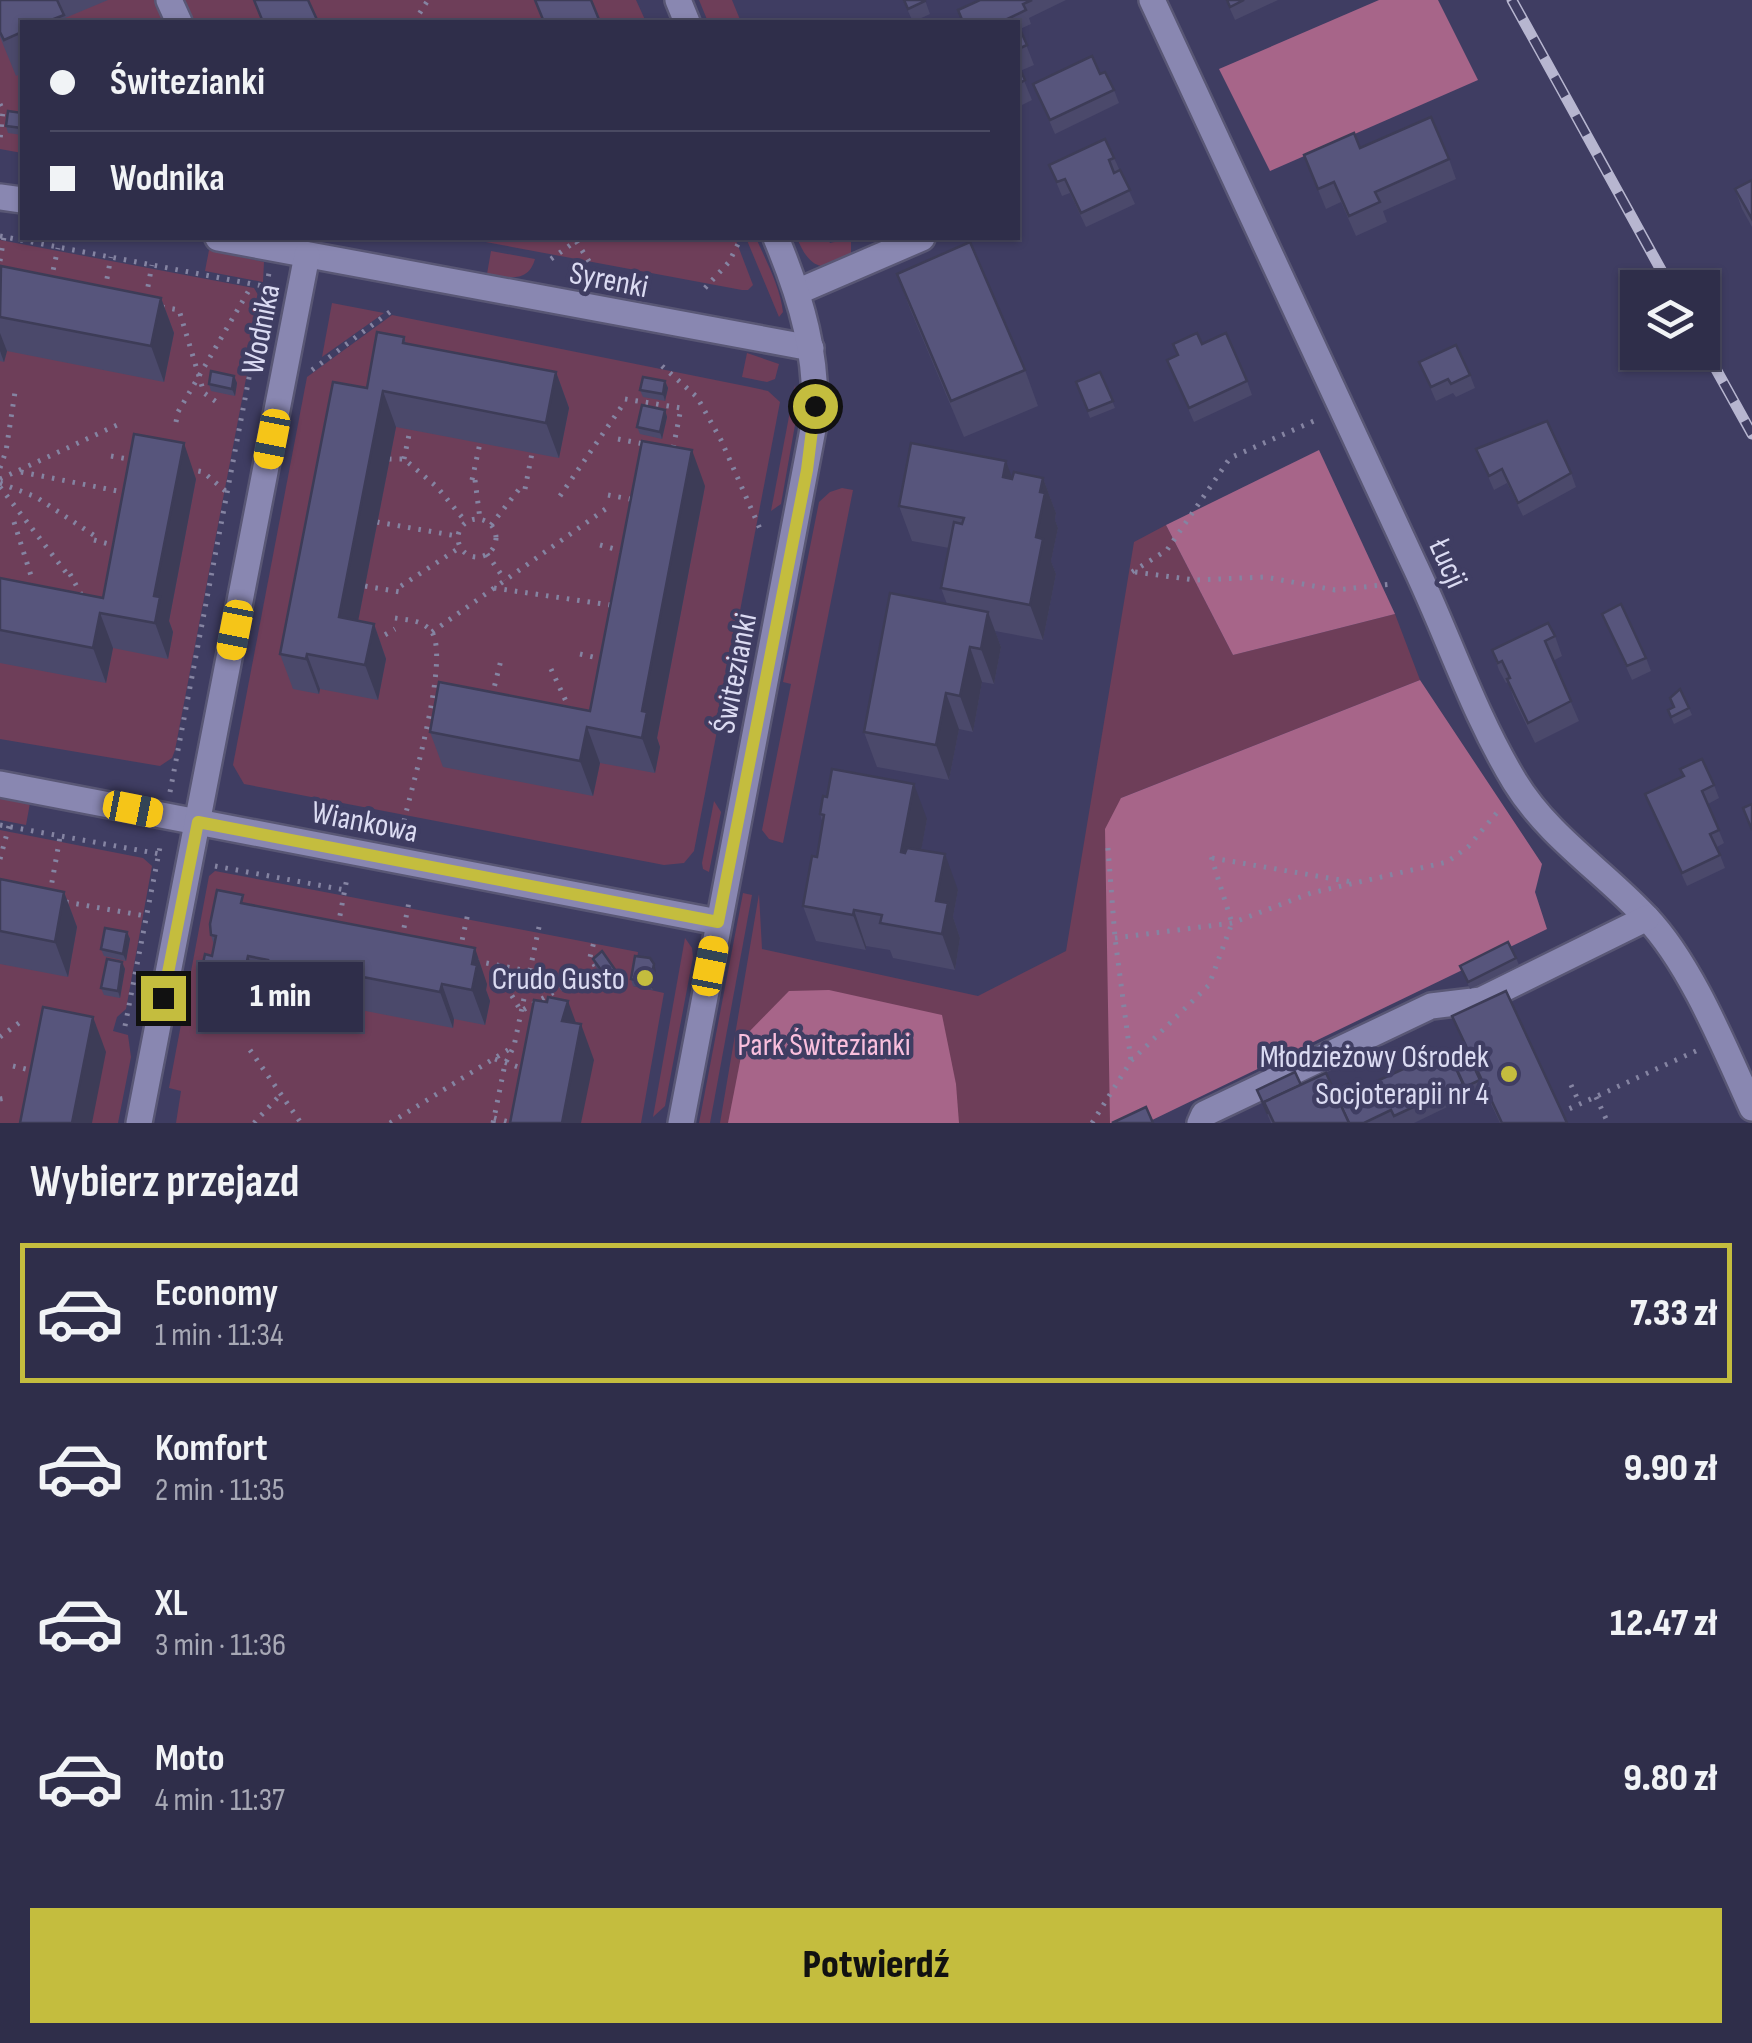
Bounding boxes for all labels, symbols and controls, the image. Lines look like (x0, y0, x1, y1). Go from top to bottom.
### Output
text: Świtezianki (110, 60, 265, 105)
text: Wodnika (110, 156, 225, 201)
street label: Syrenki (566, 254, 651, 307)
map controls (1620, 270, 1720, 370)
button: layers (1620, 270, 1720, 370)
street label: Wodnika (234, 281, 289, 378)
route start (793, 384, 838, 429)
car (252, 407, 292, 471)
street label: Łucji (1419, 532, 1476, 594)
car (215, 598, 255, 662)
street label: Świtezianki (705, 610, 766, 737)
car (101, 789, 165, 829)
street label: Wiankowa (308, 793, 421, 852)
car (690, 934, 730, 998)
place label: Crudo Gusto (492, 960, 625, 999)
callout: 1 min (198, 963, 363, 1033)
marker: Crudo Gusto (634, 967, 656, 989)
route end (141, 976, 186, 1021)
text: 1 min (250, 977, 311, 1016)
park label: Park Świtezianki (737, 1026, 911, 1065)
place label: Młodzieżowy Ośrodek Socjoterapii nr 4 (1260, 1038, 1489, 1114)
marker: Młodzieżowy Ośrodek Socjoterapii nr 4 (1498, 1063, 1520, 1085)
text: Wybierz przejazd (30, 1155, 299, 1210)
icon: car (35, 1268, 125, 1358)
text: Economy (155, 1271, 278, 1316)
text: 7.33 zł (1630, 1291, 1717, 1336)
text: 1 min · 11:34 (155, 1316, 283, 1355)
icon: car (35, 1423, 125, 1513)
text: Komfort (155, 1426, 267, 1471)
text: 9.90 zł (1624, 1446, 1717, 1491)
text: 2 min · 11:35 (155, 1471, 285, 1510)
icon: car (35, 1578, 125, 1668)
text: XL (155, 1581, 188, 1626)
text: 12.47 zł (1610, 1601, 1717, 1646)
text: 3 min · 11:36 (155, 1626, 286, 1665)
icon: car (35, 1733, 125, 1823)
text: Moto (155, 1736, 225, 1781)
text: 9.80 zł (1623, 1756, 1717, 1801)
text: 4 min · 11:37 (155, 1781, 285, 1820)
button: Potwierdź (30, 1908, 1722, 2023)

